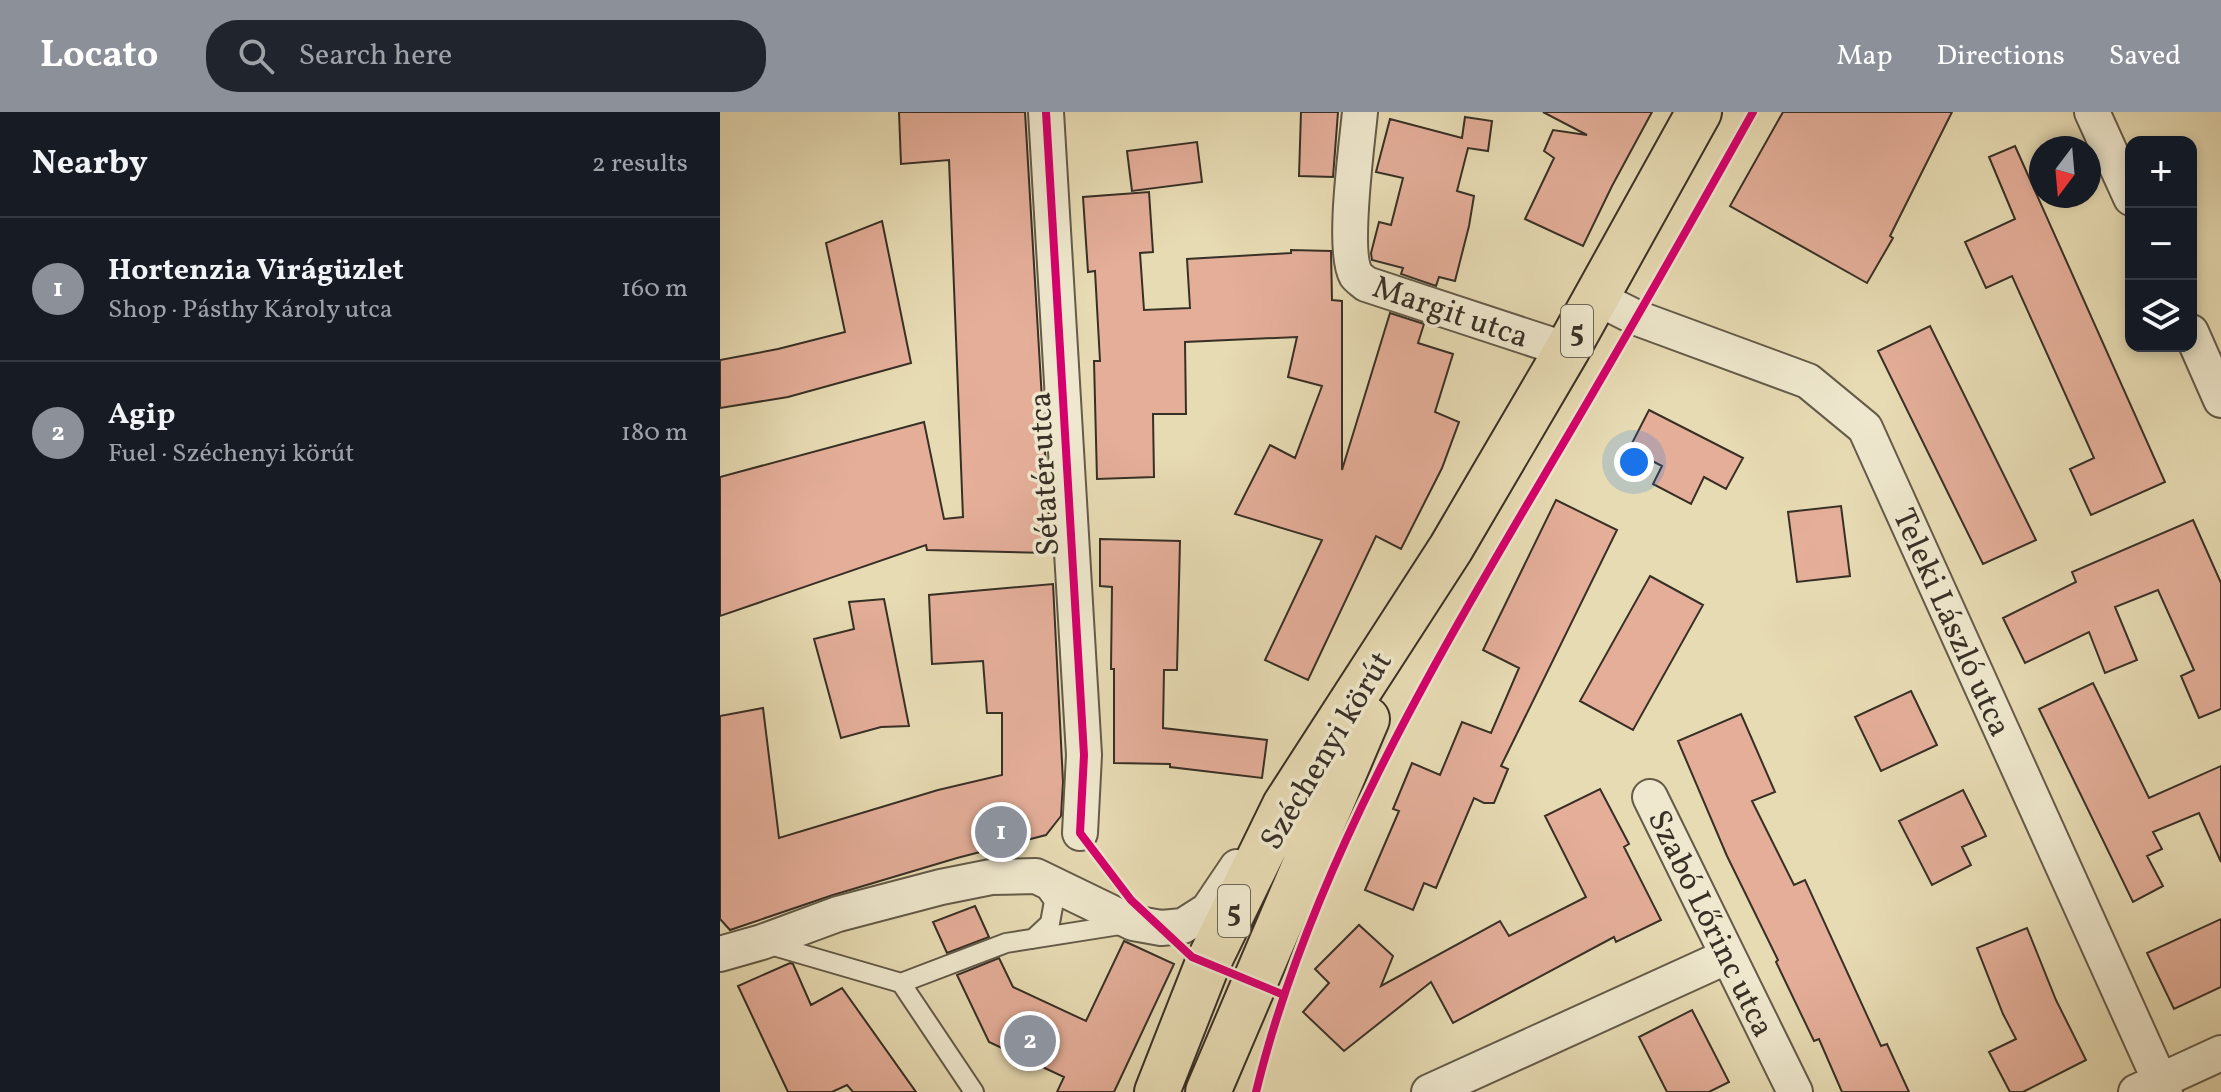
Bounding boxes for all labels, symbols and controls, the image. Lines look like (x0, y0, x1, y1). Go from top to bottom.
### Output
search box (206, 20, 766, 92)
text: Locato (40, 30, 158, 83)
icon: search (234, 34, 278, 78)
text: Search here (298, 35, 452, 77)
text: Map (1837, 37, 1893, 76)
text: Directions (1937, 37, 2065, 76)
text: Saved (2109, 37, 2181, 76)
north arrow (2029, 136, 2101, 208)
map controls (2125, 136, 2197, 352)
button: + (2125, 136, 2197, 208)
text: Nearby (32, 141, 148, 188)
text: 2 results (592, 146, 688, 182)
button: − (2125, 208, 2197, 280)
text: Hortenzia Virágüzlet (108, 250, 404, 292)
street label: Margit utca (1366, 267, 1534, 361)
text: 1 (53, 271, 63, 307)
text: 160 m (621, 271, 688, 307)
button: layers (2125, 280, 2197, 352)
text: Shop · Pásthy Károly utca (108, 292, 393, 328)
road number: 5 (1561, 305, 1593, 357)
street label: Sétatér utca (1020, 390, 1072, 557)
text: Agip (108, 394, 175, 436)
text: 2 (51, 415, 65, 451)
text: 180 m (621, 415, 688, 451)
text: Fuel · Széchenyi körút (108, 436, 354, 472)
your location (1614, 442, 1654, 482)
street label: Teleki László utca (1880, 502, 2020, 744)
street label: Széchenyi körút (1251, 644, 1404, 859)
pin: 1 (975, 802, 1027, 862)
street label: Szabó Lőrinc utca (1635, 803, 1783, 1045)
road number: 5 (1218, 885, 1250, 937)
pin: 2 (1004, 1011, 1056, 1071)

